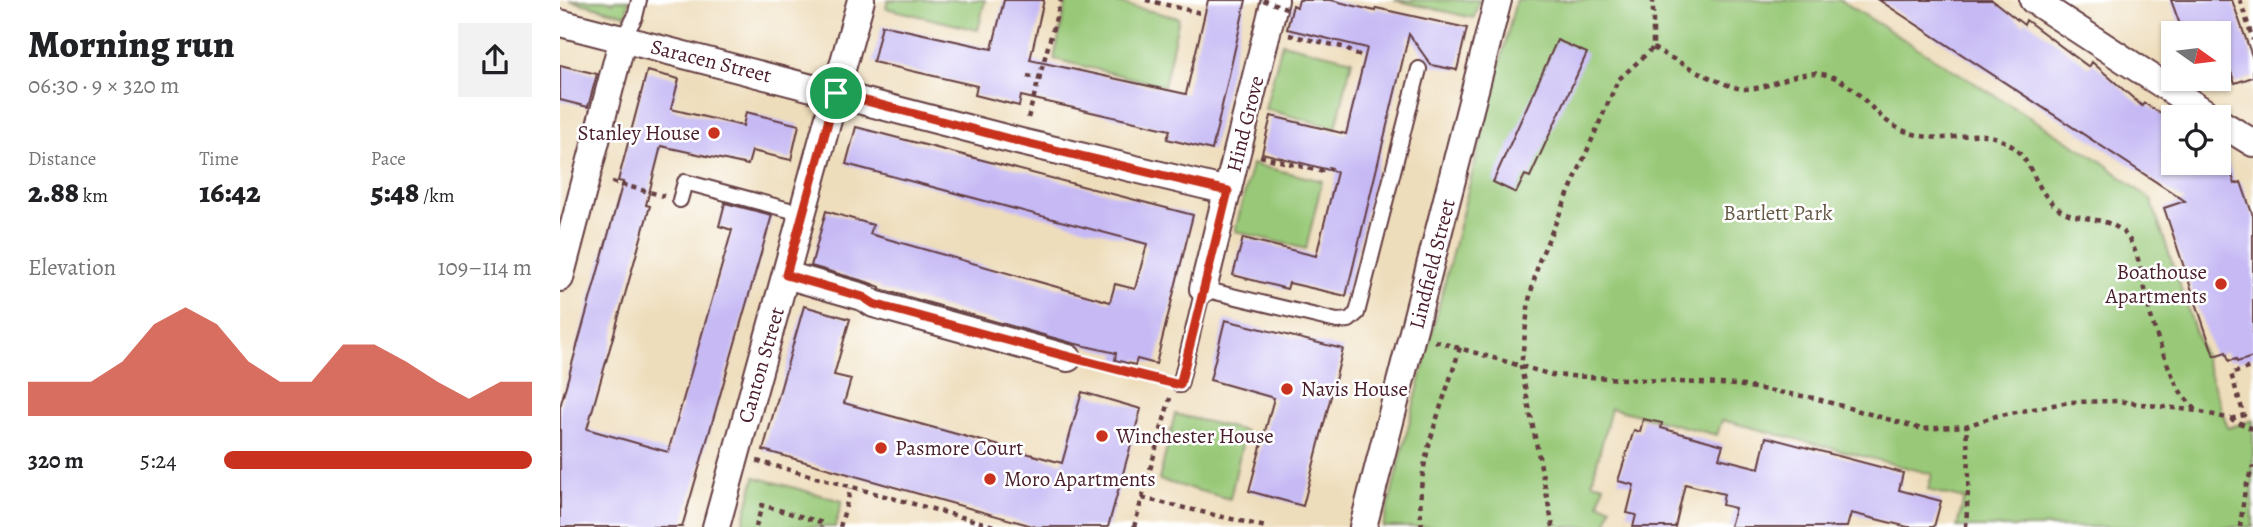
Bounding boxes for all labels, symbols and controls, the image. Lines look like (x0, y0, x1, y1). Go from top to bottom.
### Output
text: Morning run (28, 18, 235, 70)
north arrow (2161, 21, 2231, 91)
map controls (2161, 21, 2231, 175)
button: share (458, 23, 532, 97)
street label: Saracen Street (648, 32, 774, 90)
pin (806, 63, 866, 123)
text: 06:30 · 9 × 320 m (28, 70, 180, 101)
street label: Hind Grove (1220, 73, 1270, 175)
icon: arrive (817, 74, 855, 112)
button: locate (2161, 105, 2231, 175)
place label: Stanley House (578, 119, 700, 147)
marker: Stanley House (706, 125, 722, 141)
text: Distance (28, 146, 96, 172)
text: Time (199, 146, 239, 172)
text: Pace (371, 146, 406, 172)
text: 2.88 (28, 172, 79, 212)
text: 16:42 (199, 172, 261, 212)
text: 5:48 (371, 172, 419, 212)
text: km (79, 183, 108, 209)
text: /km (419, 183, 455, 209)
street label: Lindfield Street (1402, 196, 1462, 332)
park label: Bartlett Park (1723, 199, 1833, 227)
text: Elevation (28, 252, 116, 283)
text: 109–114 m (438, 252, 532, 283)
place label: Boathouse Apartments (2105, 258, 2207, 310)
marker: Boathouse Apartments (2213, 276, 2229, 292)
street label: Canton Street (731, 304, 791, 426)
place label: Navis House (1301, 375, 1408, 403)
marker: Navis House (1279, 381, 1295, 397)
place label: Winchester House (1115, 422, 1274, 450)
marker: Winchester House (1094, 428, 1110, 444)
place label: Pasmore Court (895, 434, 1023, 462)
marker: Pasmore Court (873, 440, 889, 456)
text: 320 m (28, 445, 84, 476)
text: 5:24 (140, 445, 177, 476)
place label: Moro Apartments (1004, 465, 1156, 493)
marker: Moro Apartments (982, 471, 998, 487)

